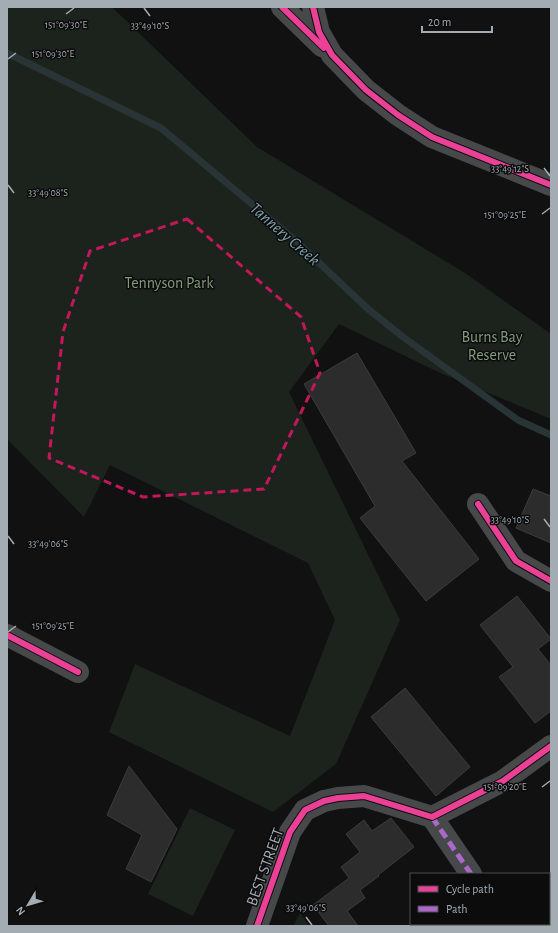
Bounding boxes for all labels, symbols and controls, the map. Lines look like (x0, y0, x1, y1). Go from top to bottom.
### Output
scale bar (422, 8, 492, 34)
text: 20 m (428, 16, 451, 28)
text: 151°09'30"E (45, 20, 88, 30)
text: 33°49'10"S (131, 21, 170, 31)
text: 151°09'30"E (32, 49, 75, 59)
text: 33°49'12"S (491, 164, 529, 174)
text: 33°49'08"S (28, 188, 68, 198)
water label: Tannery Creek (247, 199, 323, 269)
text: 151°09'25"E (484, 210, 526, 220)
park label: Tennyson Park (124, 275, 214, 292)
park label: Burns Bay Reserve (461, 329, 523, 363)
text: 33°49'10"S (491, 515, 530, 525)
text: 33°49'06"S (28, 539, 68, 549)
text: 151°09'25"E (32, 621, 74, 631)
text: 151°09'20"E (483, 782, 527, 792)
street label: BEST STREET (244, 826, 286, 908)
legend (410, 873, 550, 925)
text: Cycle path (446, 883, 494, 896)
north arrow (8, 885, 48, 925)
text: 33°49'06"S (286, 903, 326, 913)
text: Path (446, 903, 468, 915)
text: N (14, 904, 27, 917)

